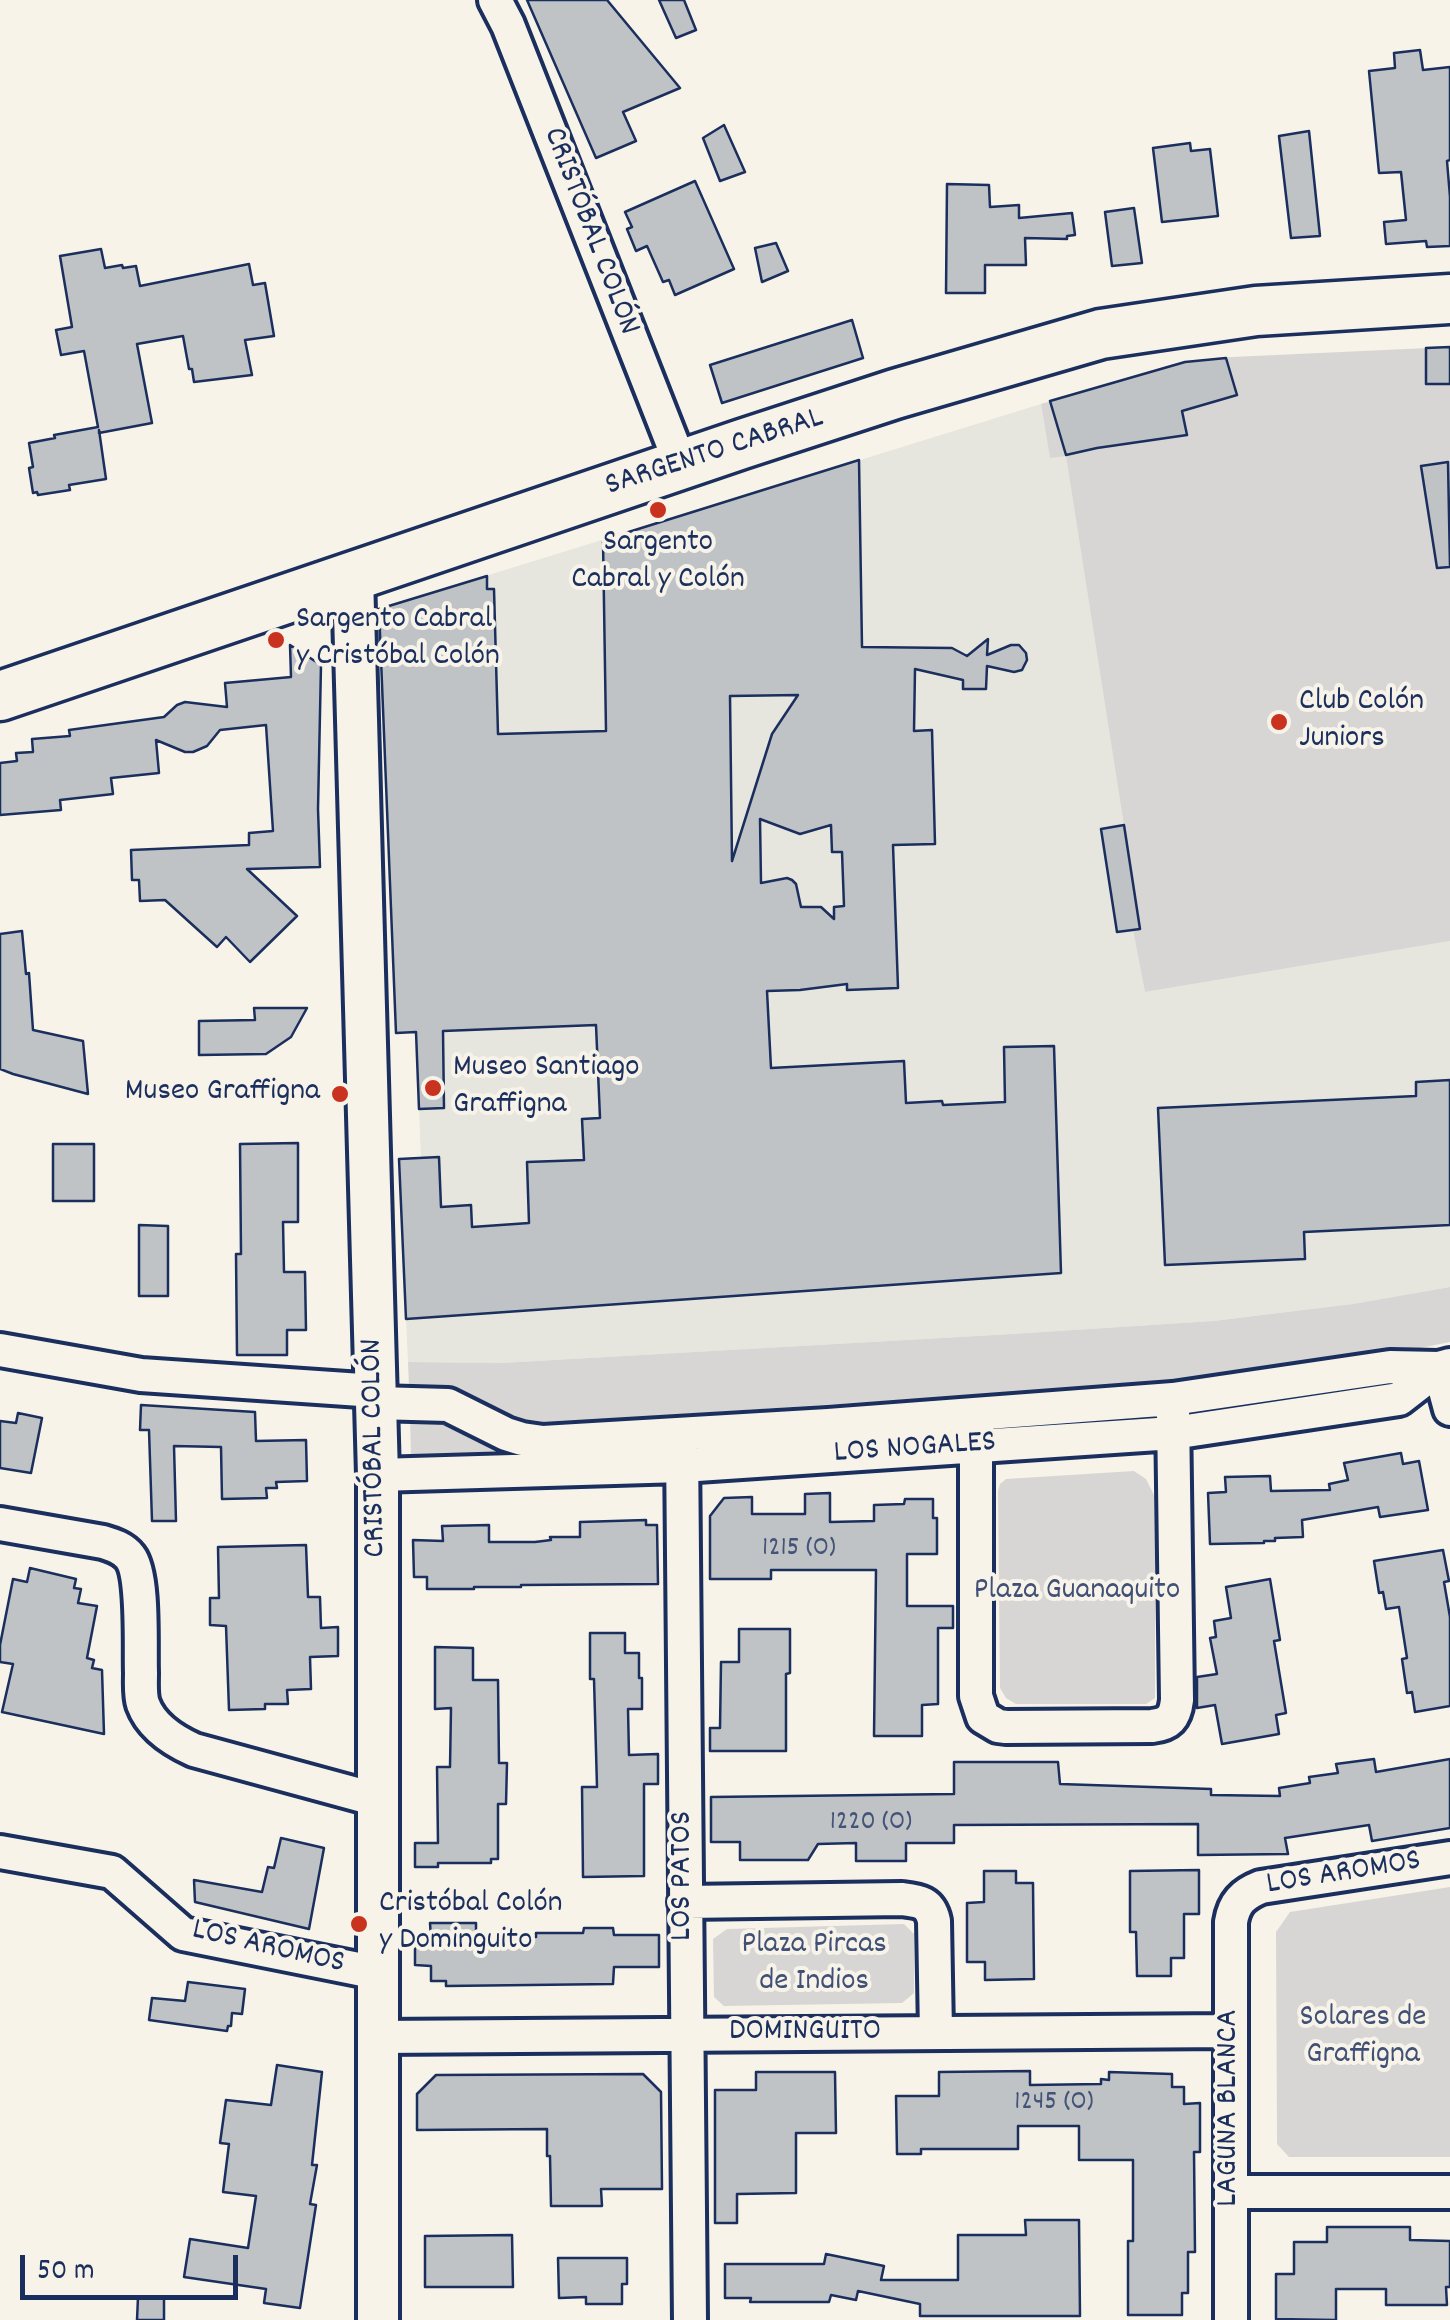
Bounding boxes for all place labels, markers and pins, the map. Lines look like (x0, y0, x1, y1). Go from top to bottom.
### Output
marker: Sargento Cabral y Colón (647, 499, 669, 521)
place label: Sargento Cabral y Colón (571, 526, 745, 601)
place label: Sargento Cabral y Cristóbal Colón (296, 603, 500, 678)
marker: Sargento Cabral y Cristóbal Colón (265, 629, 287, 651)
place label: Club Colón Juniors (1299, 685, 1424, 760)
marker: Club Colón Juniors (1268, 711, 1290, 733)
place label: Museo Santiago Graffigna (453, 1051, 639, 1126)
place label: Museo Graffigna (125, 1075, 320, 1113)
marker: Museo Santiago Graffigna (422, 1077, 444, 1099)
marker: Museo Graffigna (329, 1083, 351, 1105)
place label: Cristóbal Colón y Dominguito (379, 1887, 563, 1962)
marker: Cristóbal Colón y Dominguito (348, 1913, 370, 1935)

